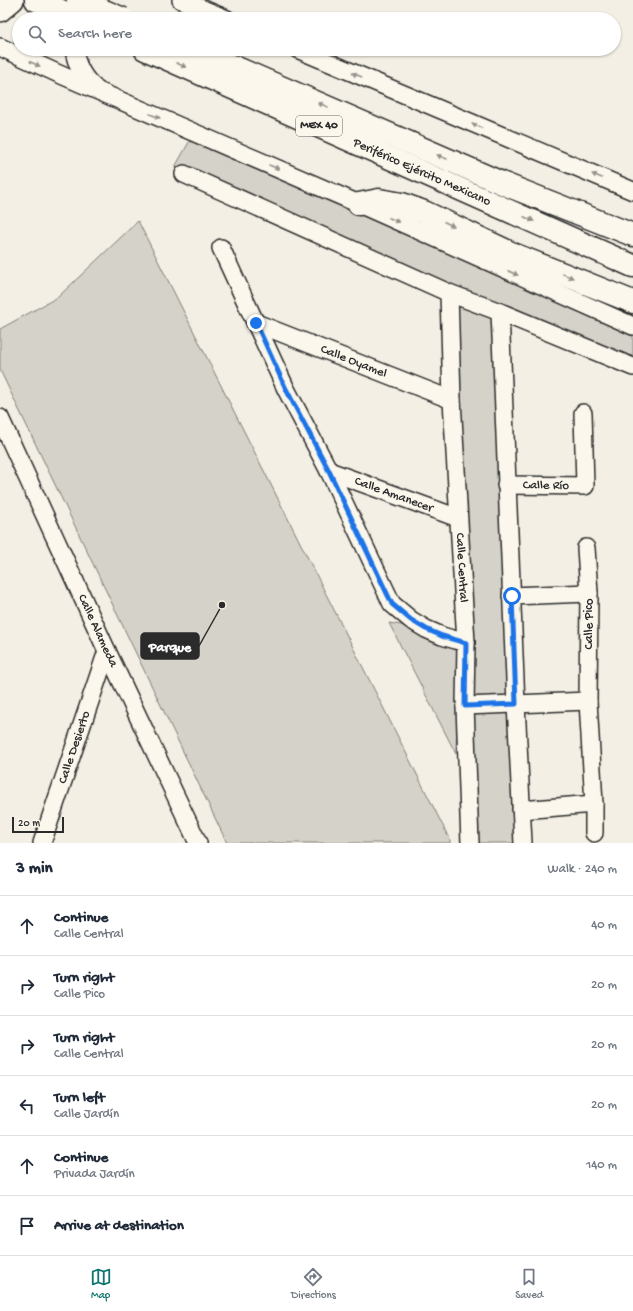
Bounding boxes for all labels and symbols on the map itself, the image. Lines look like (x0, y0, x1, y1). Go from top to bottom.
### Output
one-way arrow (30, 61, 42, 67)
one-way arrow (175, 62, 186, 68)
one-way arrow (352, 72, 363, 78)
one-way arrow (318, 102, 329, 108)
one-way arrow (149, 113, 161, 119)
road number: MEX 40 (296, 116, 342, 136)
one-way arrow (471, 122, 483, 129)
street label: Periférico Ejército Mexicano (350, 135, 493, 209)
one-way arrow (437, 154, 448, 160)
one-way arrow (268, 164, 280, 170)
one-way arrow (591, 172, 603, 179)
one-way arrow (524, 216, 535, 222)
one-way arrow (389, 217, 400, 223)
one-way arrow (443, 221, 455, 227)
one-way arrow (507, 270, 519, 276)
one-way arrow (563, 273, 575, 279)
route end (247, 314, 265, 332)
street label: Calle Oyamel (318, 342, 389, 381)
street label: Calle Amanecer (352, 473, 437, 516)
street label: Calle Río (523, 478, 569, 493)
street label: Calle Central (452, 532, 471, 603)
route start (503, 587, 521, 605)
street label: Calle Alameda (74, 592, 121, 670)
street label: Calle Pico (582, 598, 597, 649)
callout: Parque (141, 633, 199, 659)
text: Parque (148, 640, 192, 657)
street label: Calle Desierto (55, 709, 94, 786)
scale bar (12, 815, 64, 834)

